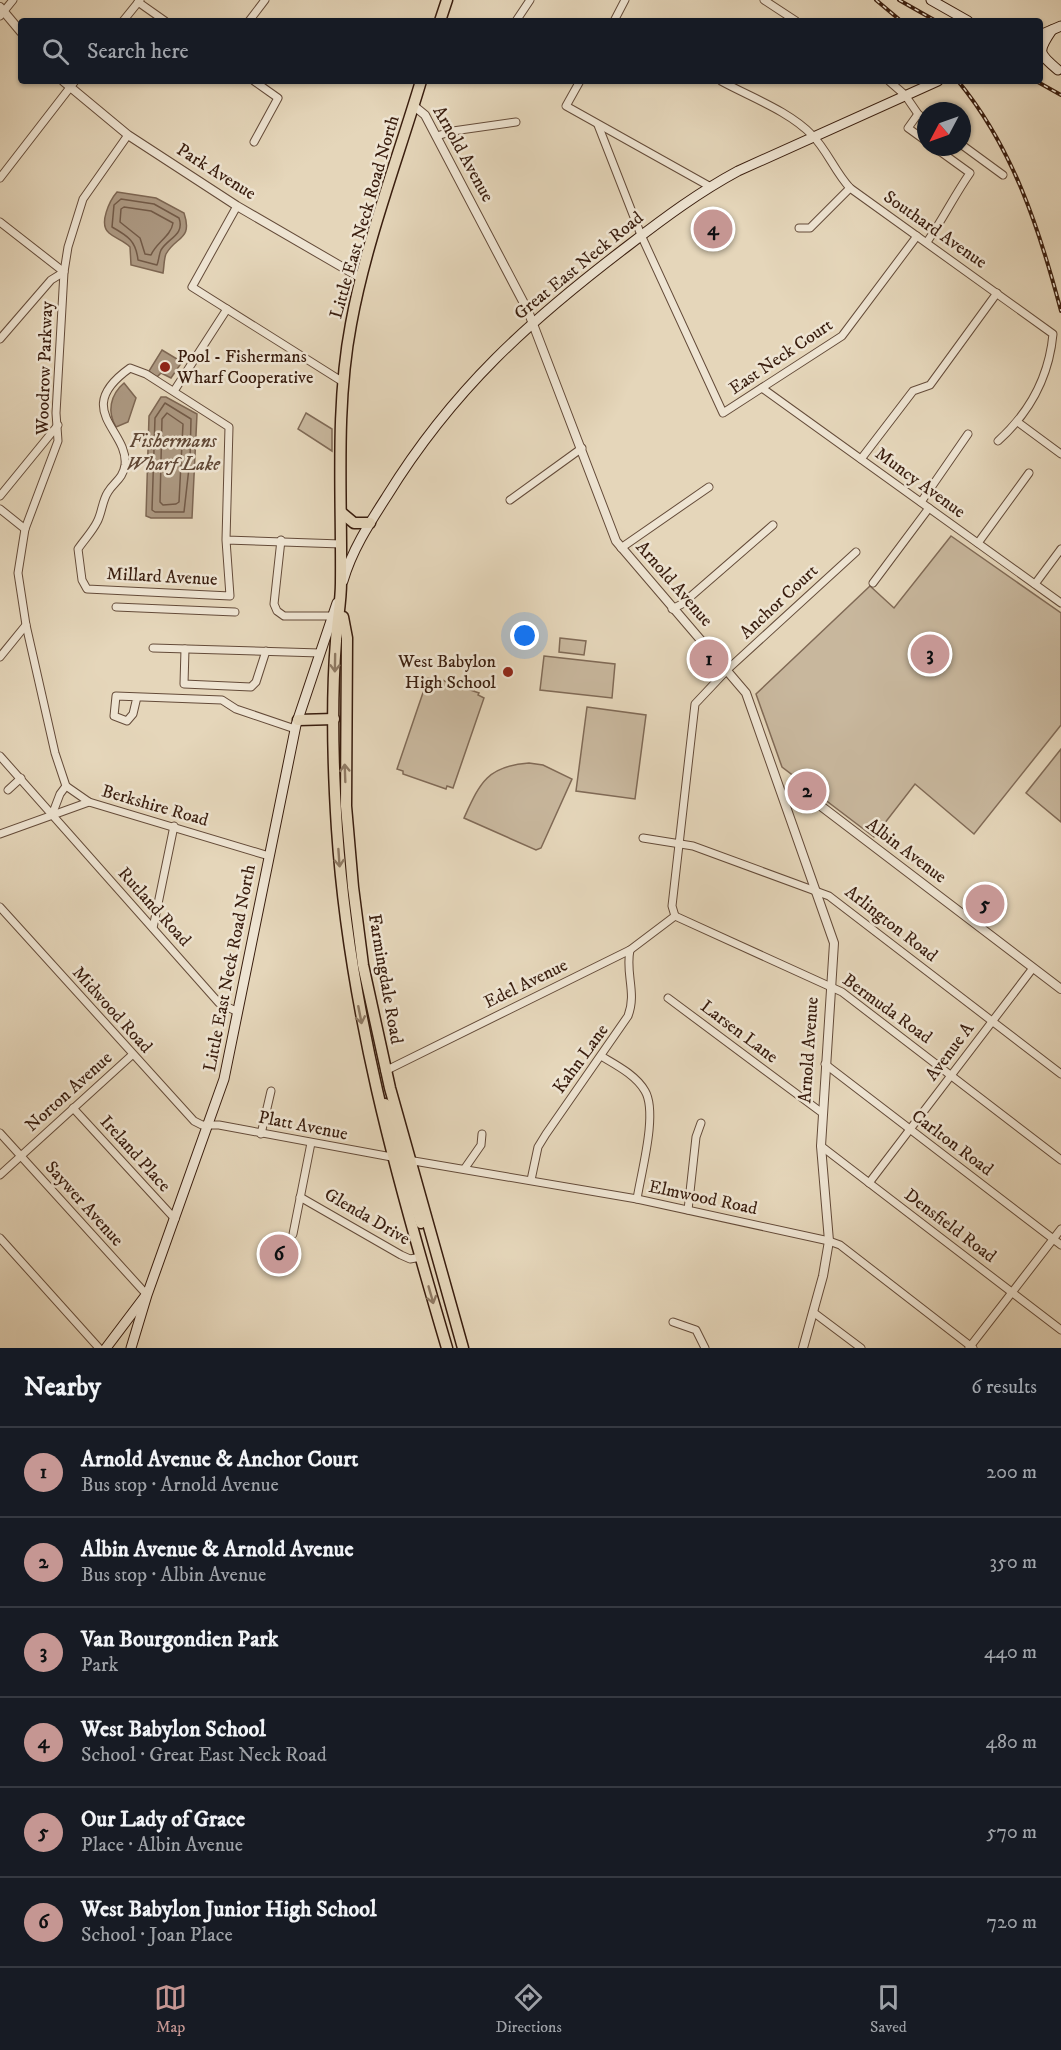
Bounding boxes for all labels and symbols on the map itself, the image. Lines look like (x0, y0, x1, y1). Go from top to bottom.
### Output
street label: Arnold Avenue (428, 102, 498, 206)
north arrow (917, 102, 971, 156)
street label: Little East Neck Road North (325, 112, 405, 321)
street label: Park Avenue (172, 139, 260, 205)
street label: Southard Avenue (879, 186, 991, 274)
pin: 4 (694, 206, 732, 252)
street label: Great East Neck Road (510, 207, 648, 325)
street label: Woodrow Parkway (32, 300, 58, 436)
street label: East Neck Court (725, 314, 837, 400)
place label: Pool - Fishermans Wharf Cooperative (176, 346, 313, 389)
marker: Pool - Fishermans Wharf Cooperative (158, 360, 172, 374)
water label: Fishermans Wharf Lake (126, 429, 221, 477)
street label: Muncy Avenue (871, 443, 969, 523)
street label: Arnold Avenue (631, 537, 717, 631)
street label: Anchor Court (735, 560, 823, 644)
street label: Millard Avenue (106, 563, 218, 591)
your location (510, 621, 539, 650)
pin: 3 (910, 632, 950, 676)
pin: 1 (690, 636, 728, 682)
place label: West Babylon High School (397, 651, 497, 694)
one-way arrow (330, 652, 341, 672)
marker: West Babylon High School (501, 665, 515, 679)
one-way arrow (339, 764, 351, 784)
pin: 2 (788, 768, 826, 814)
street label: Berkshire Road (99, 780, 211, 832)
street label: Albin Avenue (861, 814, 951, 888)
one-way arrow (334, 847, 345, 867)
street label: Little East Neck Road North (199, 862, 261, 1073)
street label: Rutland Road (113, 863, 195, 951)
street label: Arlington Road (840, 881, 942, 967)
pin: 5 (966, 882, 1004, 926)
street label: Farmingdale Road (363, 912, 407, 1046)
street label: Edel Avenue (481, 954, 571, 1014)
street label: Midwood Road (67, 962, 157, 1058)
street label: Bermuda Road (838, 969, 936, 1049)
street label: Larsen Lane (696, 996, 782, 1068)
street label: Arnold Avenue (794, 996, 824, 1104)
one-way arrow (355, 1004, 366, 1024)
street label: Avenue A (921, 1018, 979, 1085)
street label: Kahn Lane (548, 1020, 614, 1098)
street label: Norton Avenue (21, 1047, 117, 1137)
street label: Carlton Road (907, 1105, 997, 1181)
street label: Platt Avenue (256, 1107, 350, 1145)
street label: Ireland Place (95, 1111, 175, 1197)
street label: Saywer Avenue (40, 1157, 128, 1251)
street label: Elmwood Road (647, 1176, 759, 1220)
street label: Glenda Drive (320, 1184, 414, 1250)
street label: Densfield Road (900, 1184, 1000, 1268)
pin: 6 (260, 1232, 298, 1276)
one-way arrow (426, 1285, 438, 1304)

